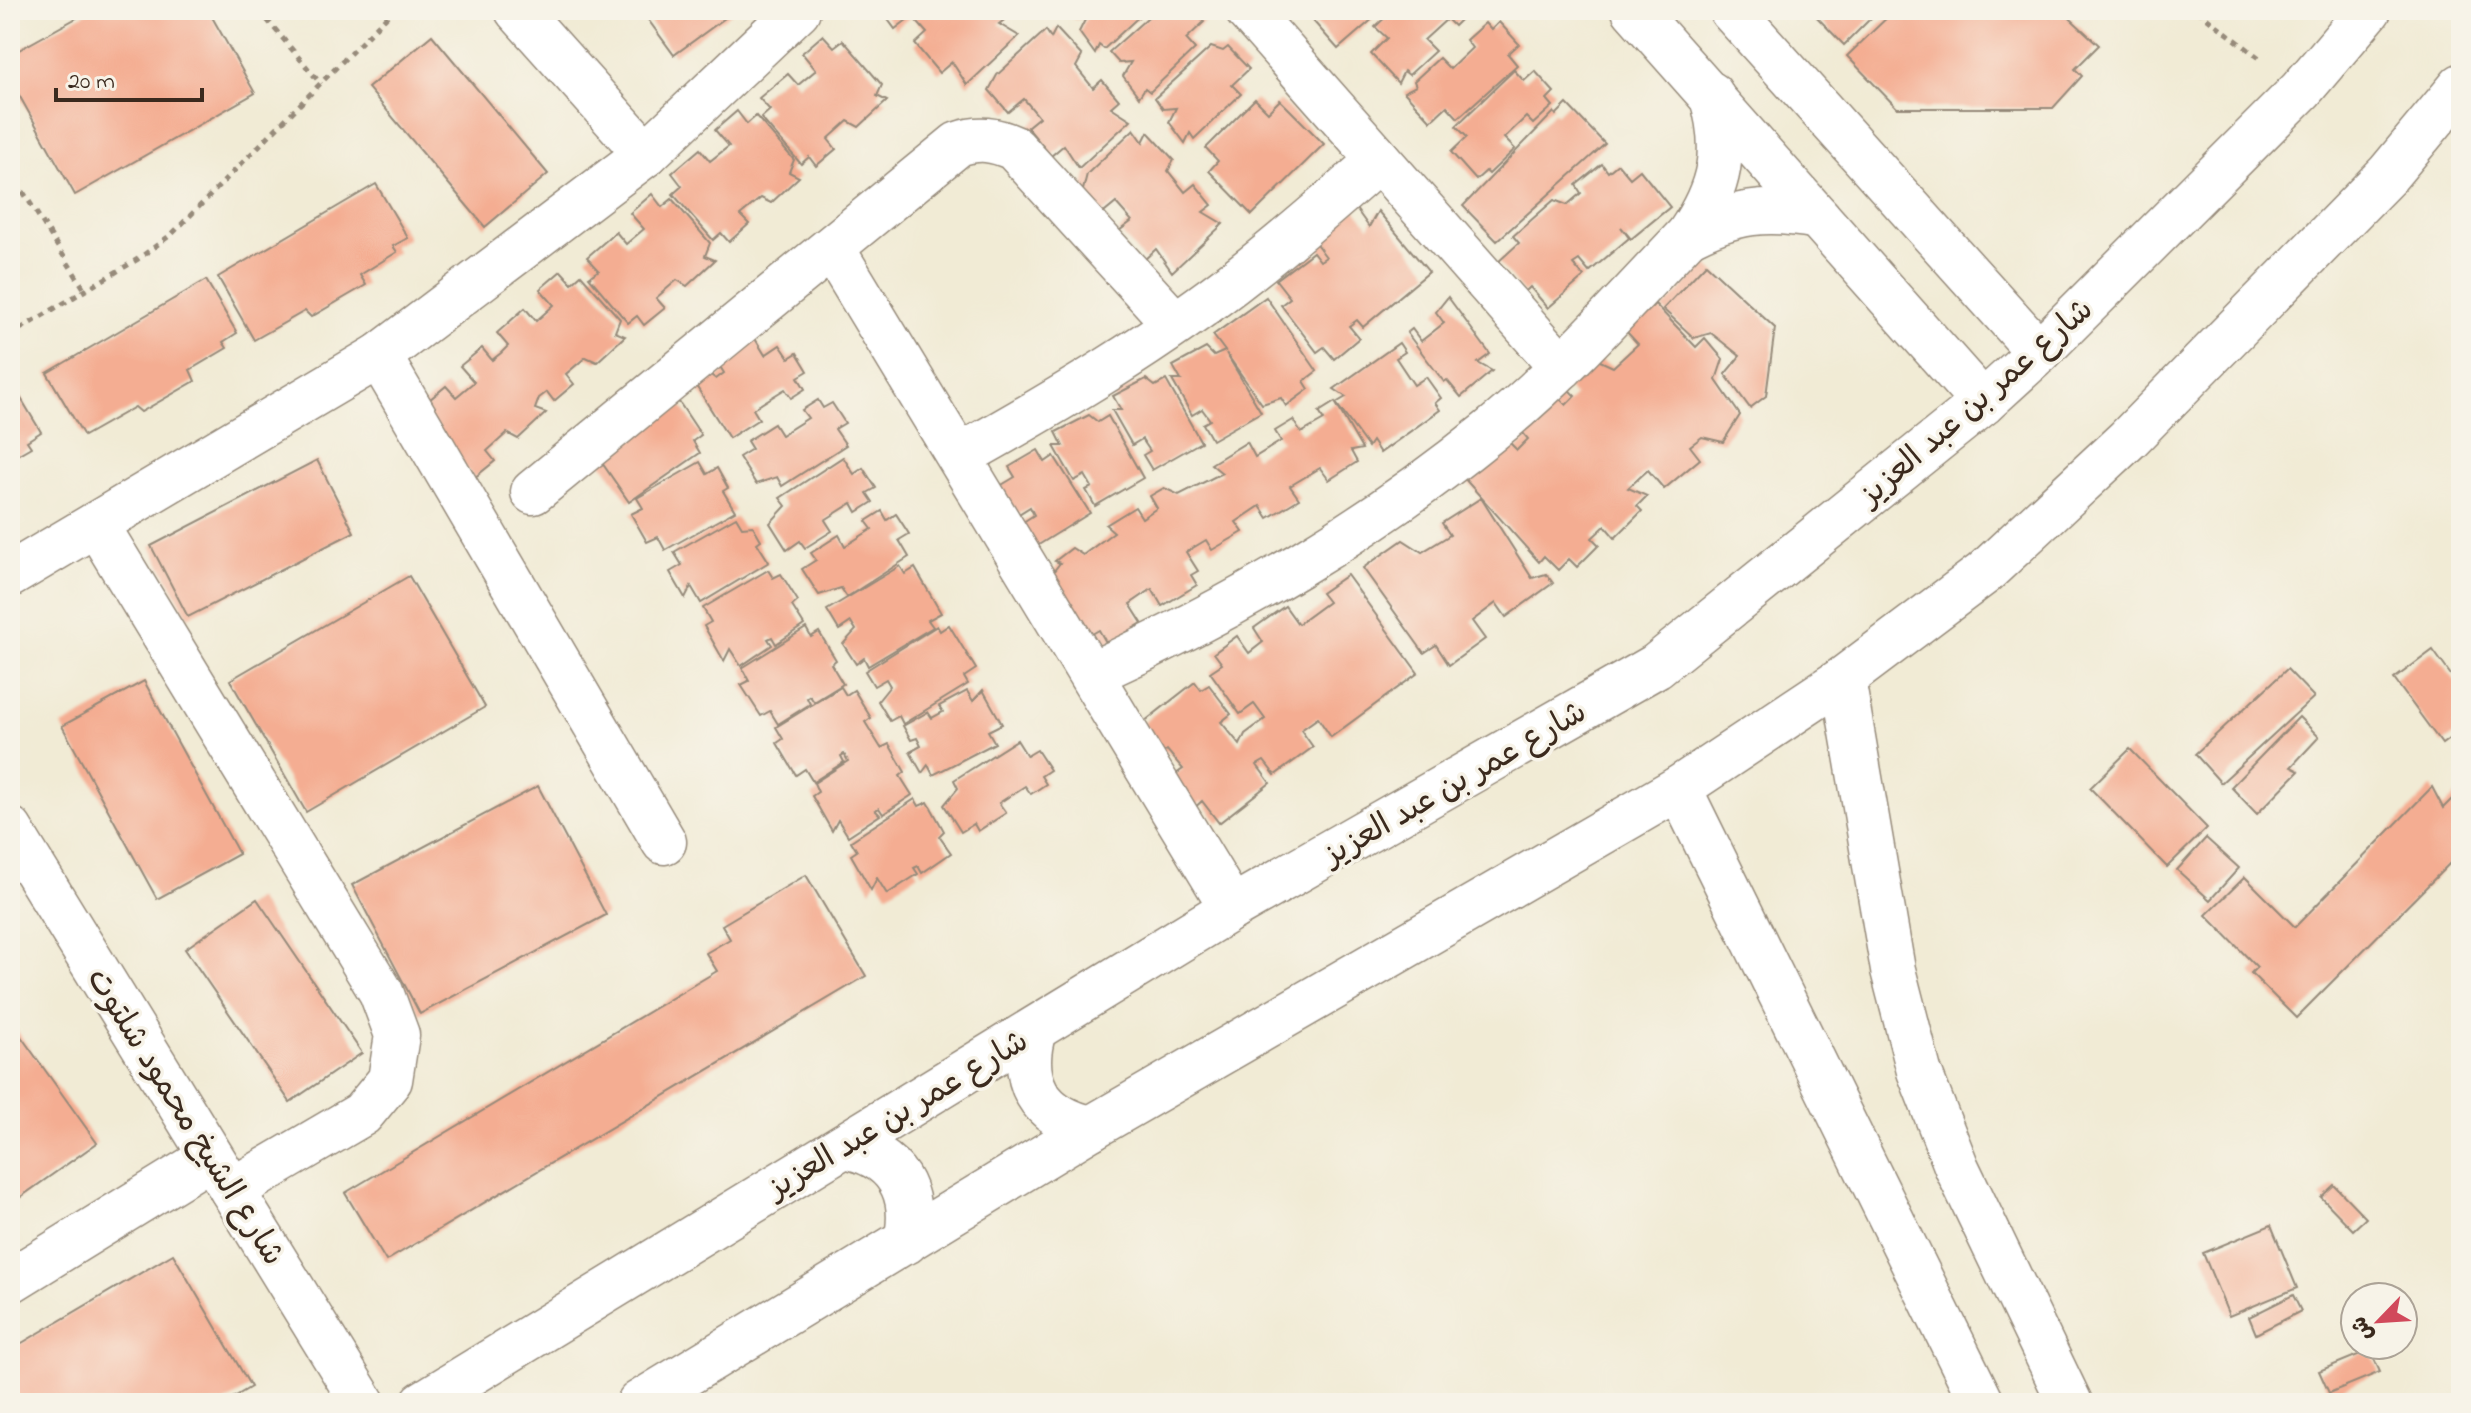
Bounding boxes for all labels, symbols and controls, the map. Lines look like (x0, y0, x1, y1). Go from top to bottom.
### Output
scale bar (56, 52, 202, 102)
text: 20 m (68, 65, 115, 100)
street label: شارع عمر بن عبد العزيز (1847, 288, 2105, 521)
street label: شارع عمر بن عبد العزيز (1313, 690, 1596, 881)
street label: شارع الشيخ محمود شلتوت (73, 960, 295, 1276)
street label: شارع عمر بن عبد العزيز (757, 1019, 1038, 1214)
north arrow (2339, 1281, 2419, 1361)
text: ش (2344, 1310, 2383, 1346)

